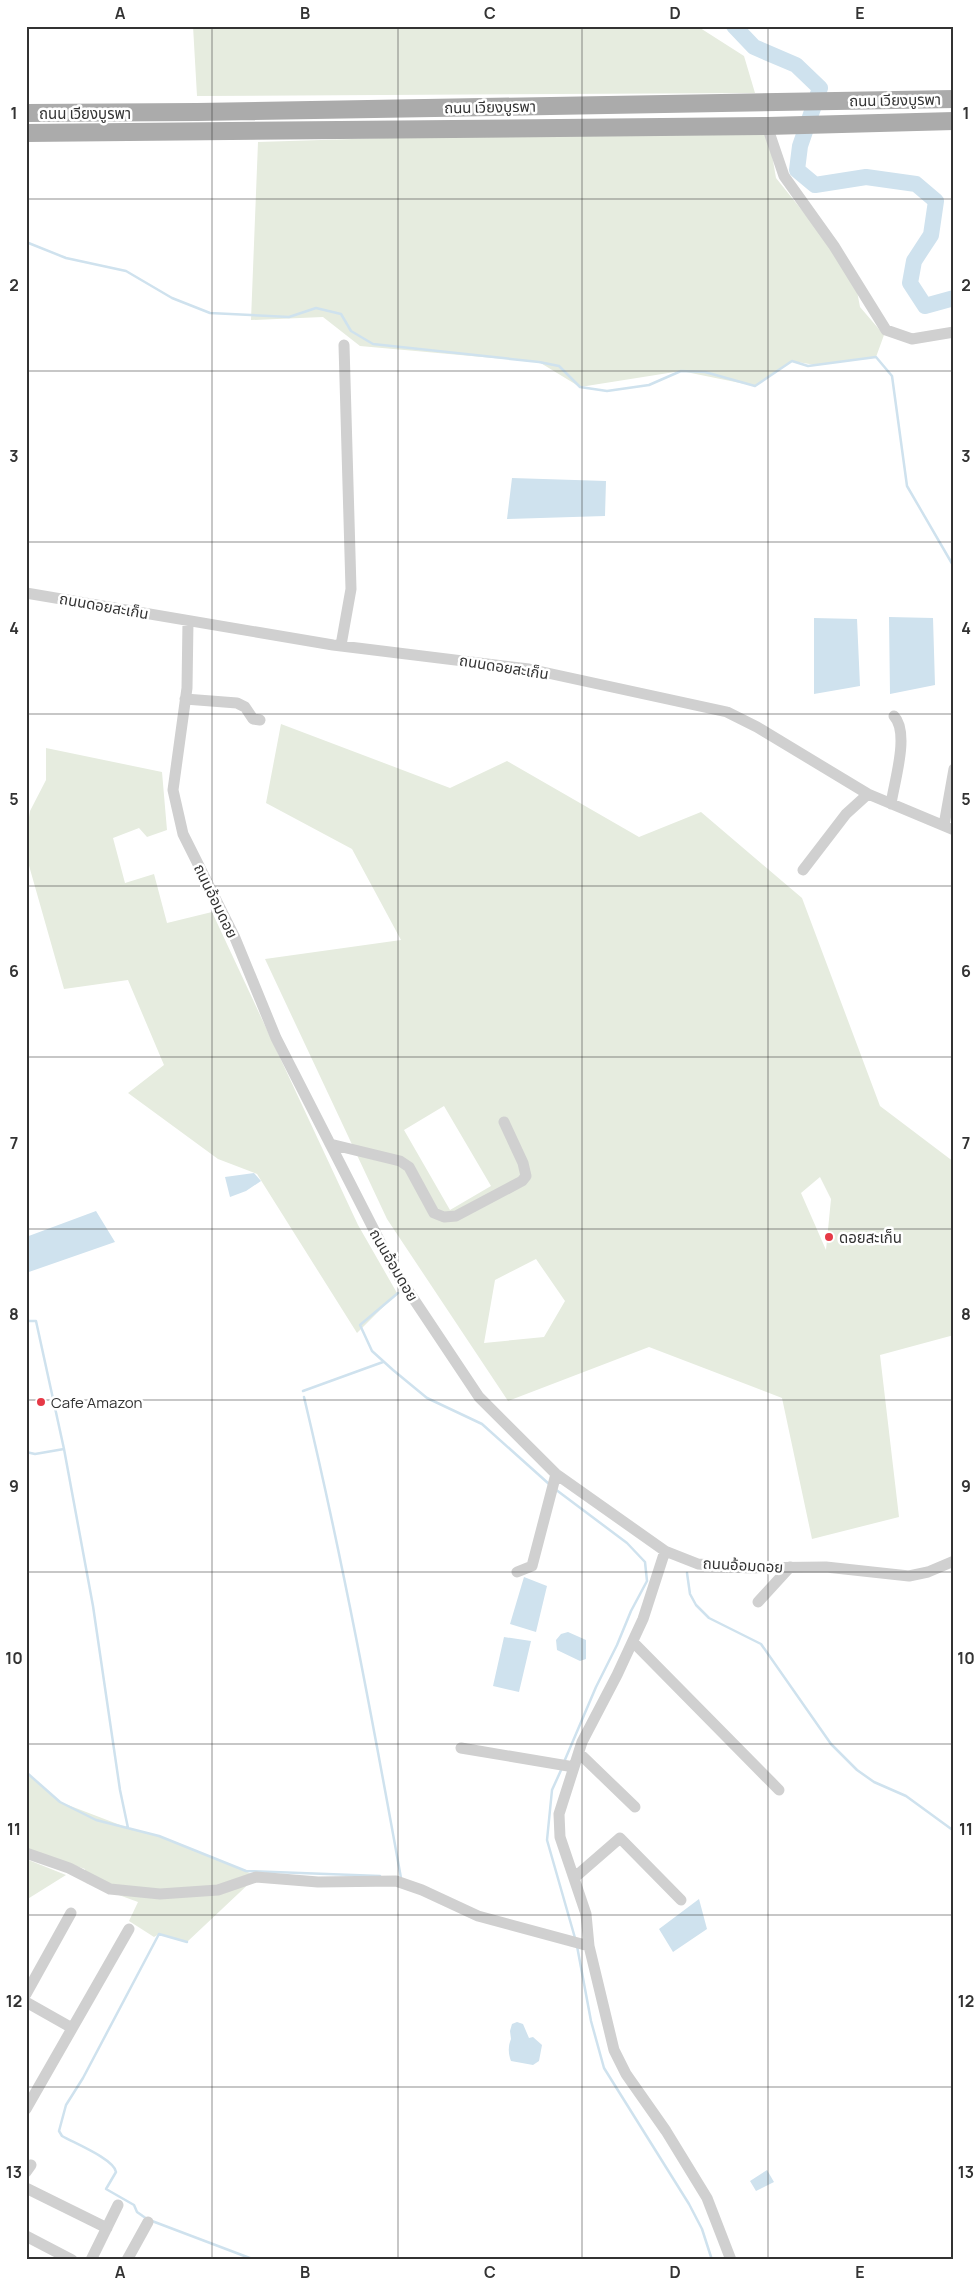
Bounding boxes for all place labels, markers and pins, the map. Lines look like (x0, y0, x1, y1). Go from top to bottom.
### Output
place label: ดอยสะเก็น (839, 1227, 902, 1248)
marker: ดอยสะเก็น (823, 1231, 835, 1243)
place label: Cafe Amazon (51, 1392, 143, 1413)
marker: Cafe Amazon (35, 1396, 47, 1408)

